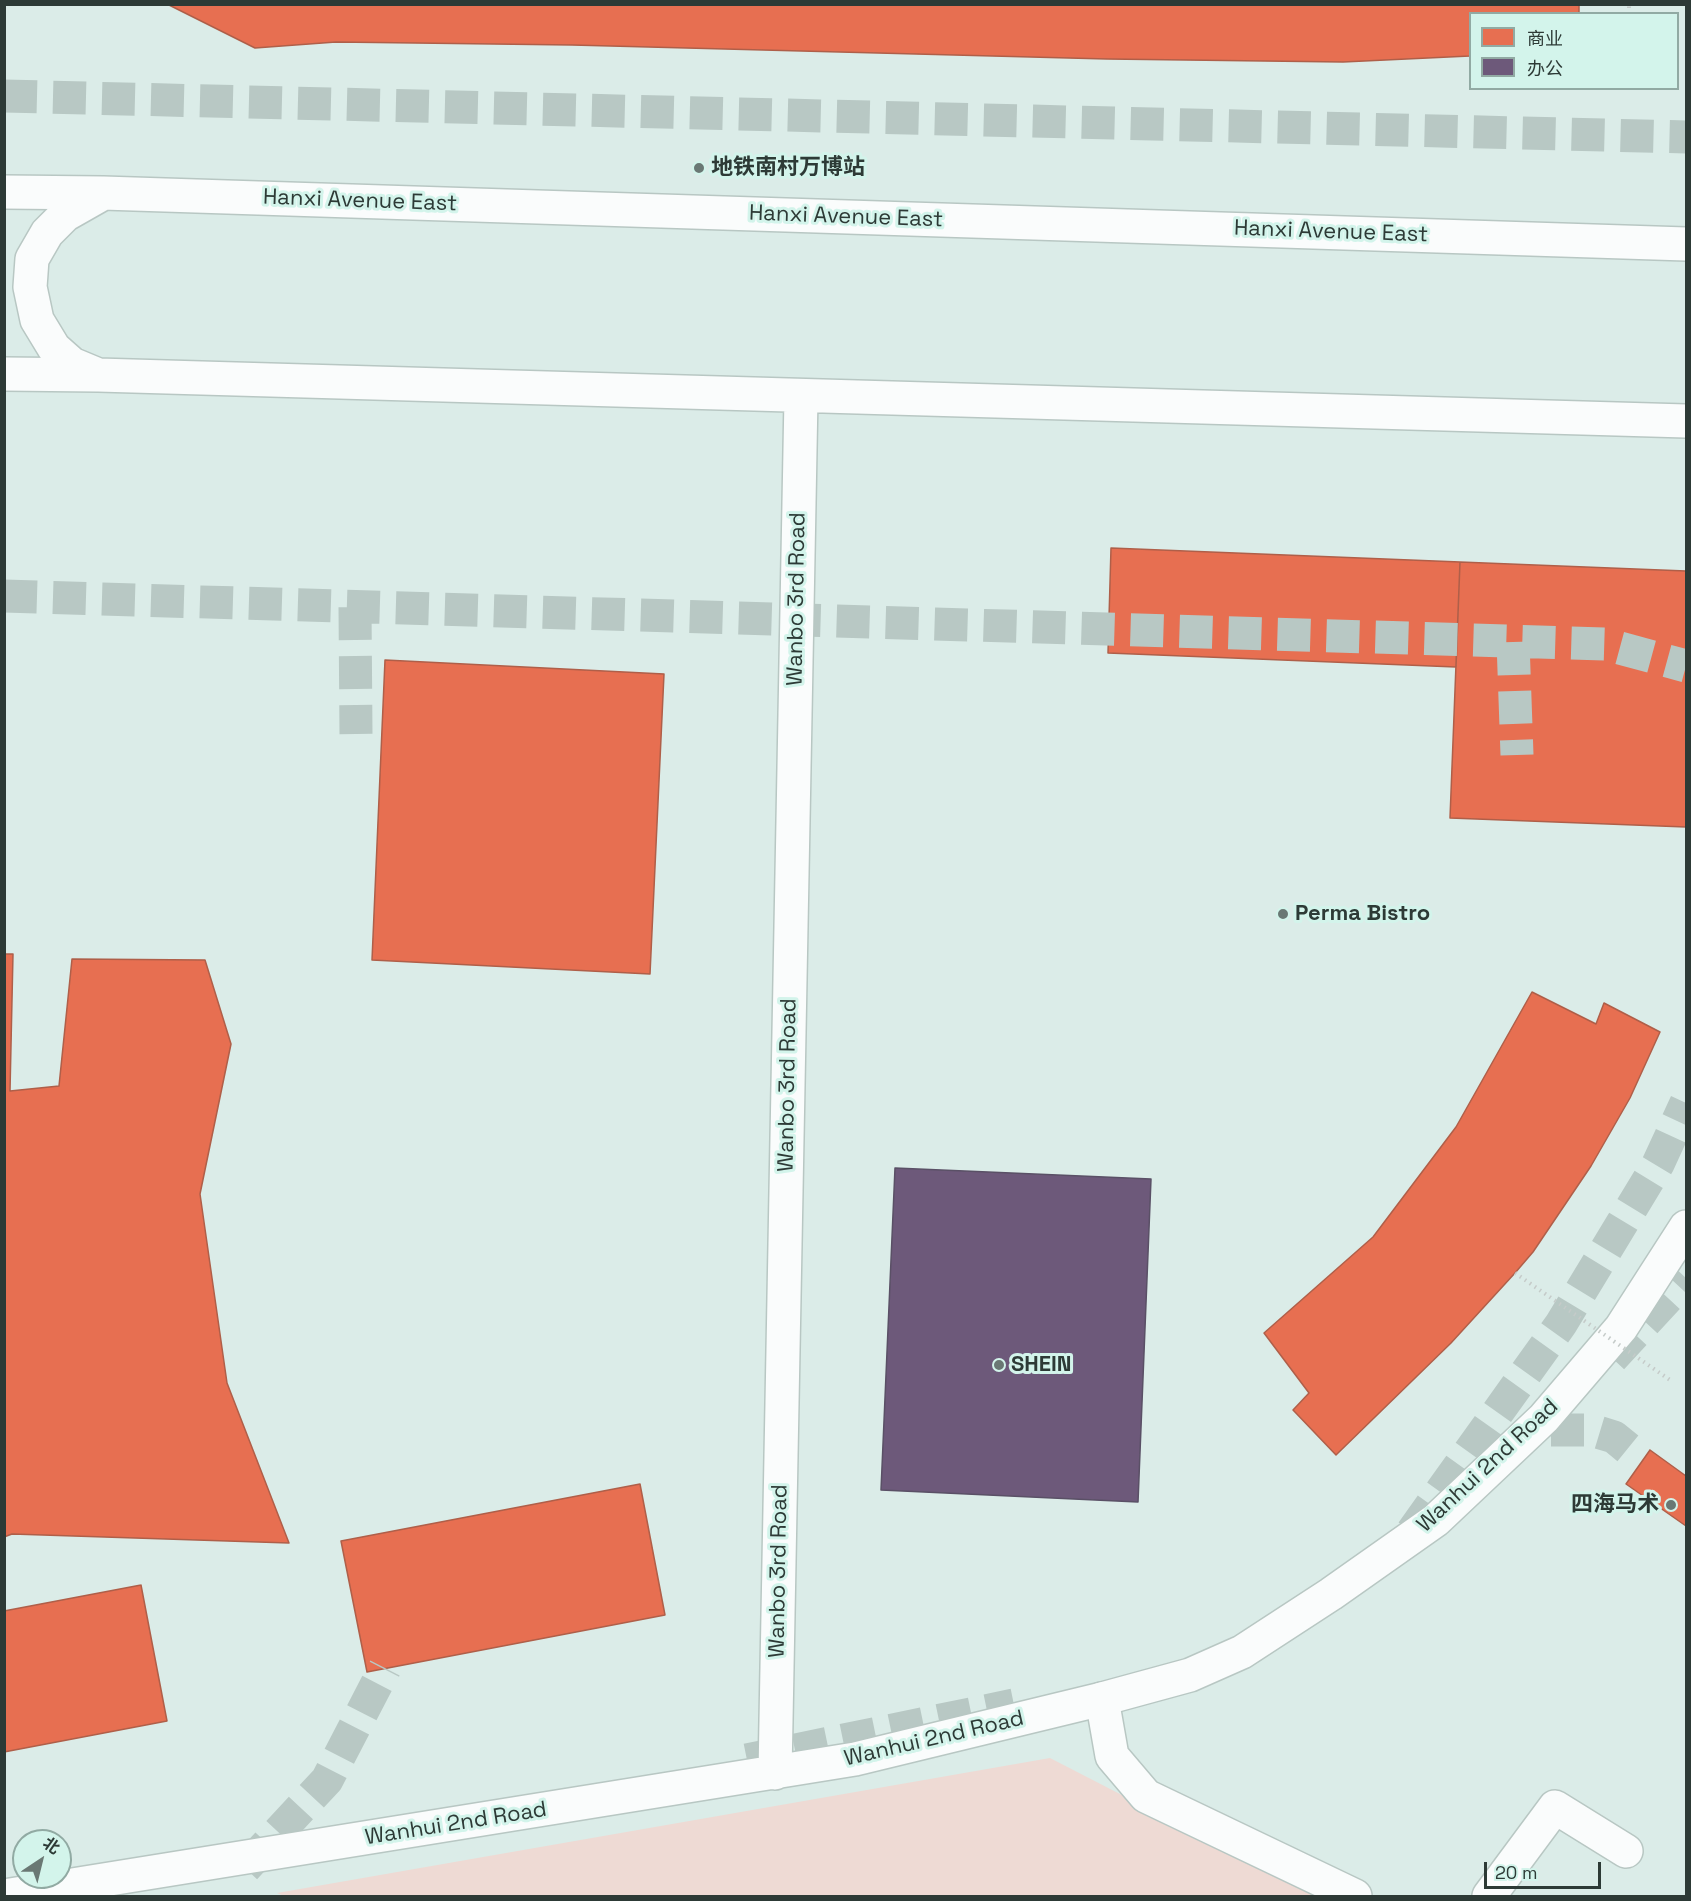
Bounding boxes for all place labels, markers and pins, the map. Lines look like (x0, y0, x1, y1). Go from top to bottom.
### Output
place label: 地铁南村万博站 (711, 155, 865, 181)
marker: 地铁南村万博站 (692, 161, 706, 175)
place label: Perma Bistro (1295, 901, 1430, 927)
marker: Perma Bistro (1276, 907, 1290, 921)
place label: SHEIN (1011, 1352, 1071, 1378)
marker: SHEIN (992, 1358, 1006, 1372)
place label: 四海马术 (1571, 1492, 1659, 1518)
marker: 四海马术 (1664, 1498, 1678, 1512)

